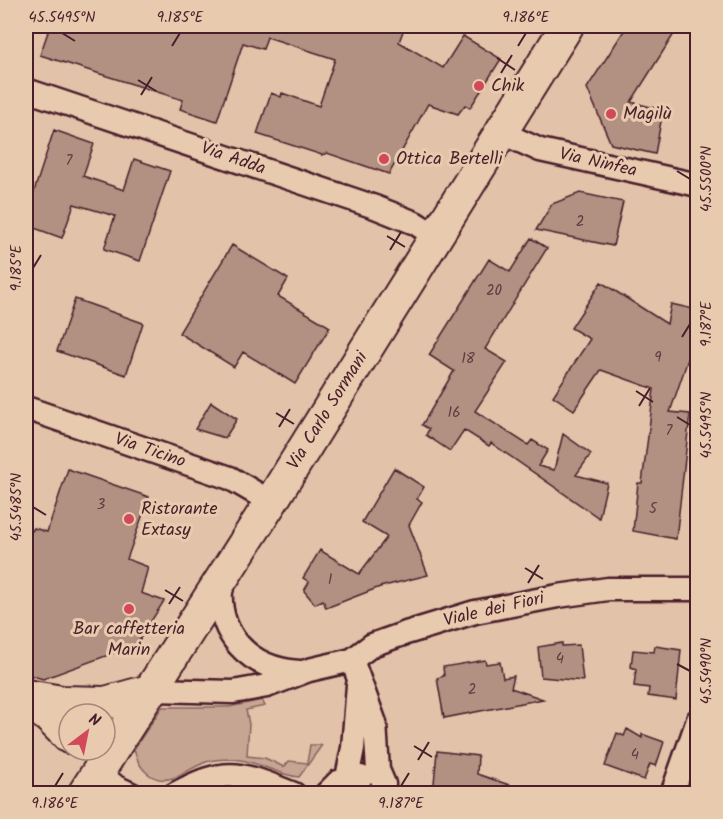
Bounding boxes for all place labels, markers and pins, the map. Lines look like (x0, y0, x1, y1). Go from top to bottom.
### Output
place label: Chik (491, 72, 525, 101)
marker: Chik (472, 79, 486, 93)
place label: Magilù (623, 100, 672, 129)
marker: Magilù (604, 107, 618, 121)
place label: Ottica Bertelli (396, 145, 503, 174)
marker: Ottica Bertelli (377, 152, 391, 166)
place label: Ristorante Extasy (141, 495, 218, 545)
marker: Ristorante Extasy (122, 512, 136, 526)
marker: Bar caffetteria Marin (122, 602, 136, 616)
place label: Bar caffetteria Marin (73, 615, 185, 665)

